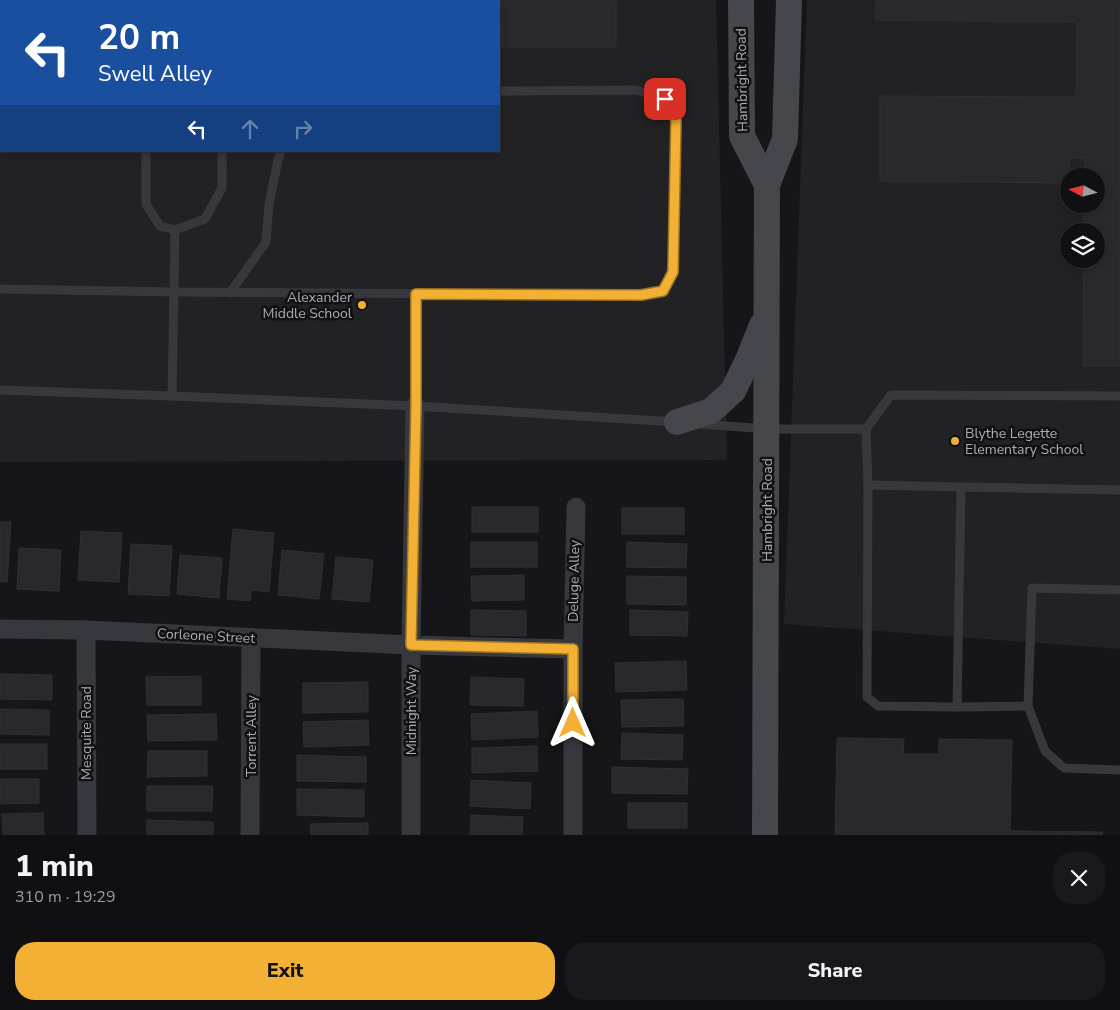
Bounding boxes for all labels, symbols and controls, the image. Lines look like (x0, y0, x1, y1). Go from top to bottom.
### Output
text: 20 m (98, 14, 180, 61)
icon: left (15, 20, 80, 85)
street label: Hambright Road (732, 28, 752, 132)
text: Swell Alley (98, 59, 212, 89)
pin (644, 78, 686, 120)
icon: arrive (651, 85, 679, 113)
icon: left (183, 115, 211, 143)
icon: ahead (236, 115, 264, 143)
icon: right (289, 115, 317, 143)
north arrow (1060, 168, 1105, 212)
map controls (1060, 168, 1105, 268)
button: layers (1060, 223, 1105, 268)
place label: Alexander Middle School (263, 288, 353, 323)
marker: Alexander Middle School (356, 299, 368, 311)
place label: Blythe Legette Elementary School (965, 424, 1084, 459)
marker: Blythe Legette Elementary School (949, 435, 961, 447)
street label: Hambright Road (758, 458, 777, 562)
street label: Deluge Alley (564, 539, 584, 622)
street label: Corleone Street (156, 624, 256, 648)
street label: Midnight Way (402, 666, 421, 755)
street label: Mesquite Road (77, 686, 96, 780)
street label: Torrent Alley (242, 694, 261, 777)
position arrow (546, 696, 598, 748)
text: 1 min (15, 846, 94, 887)
button: close (1053, 852, 1105, 904)
text: 310 m · 19:29 (15, 886, 116, 908)
button: Exit (15, 942, 555, 1000)
button: Share (565, 942, 1105, 1000)

